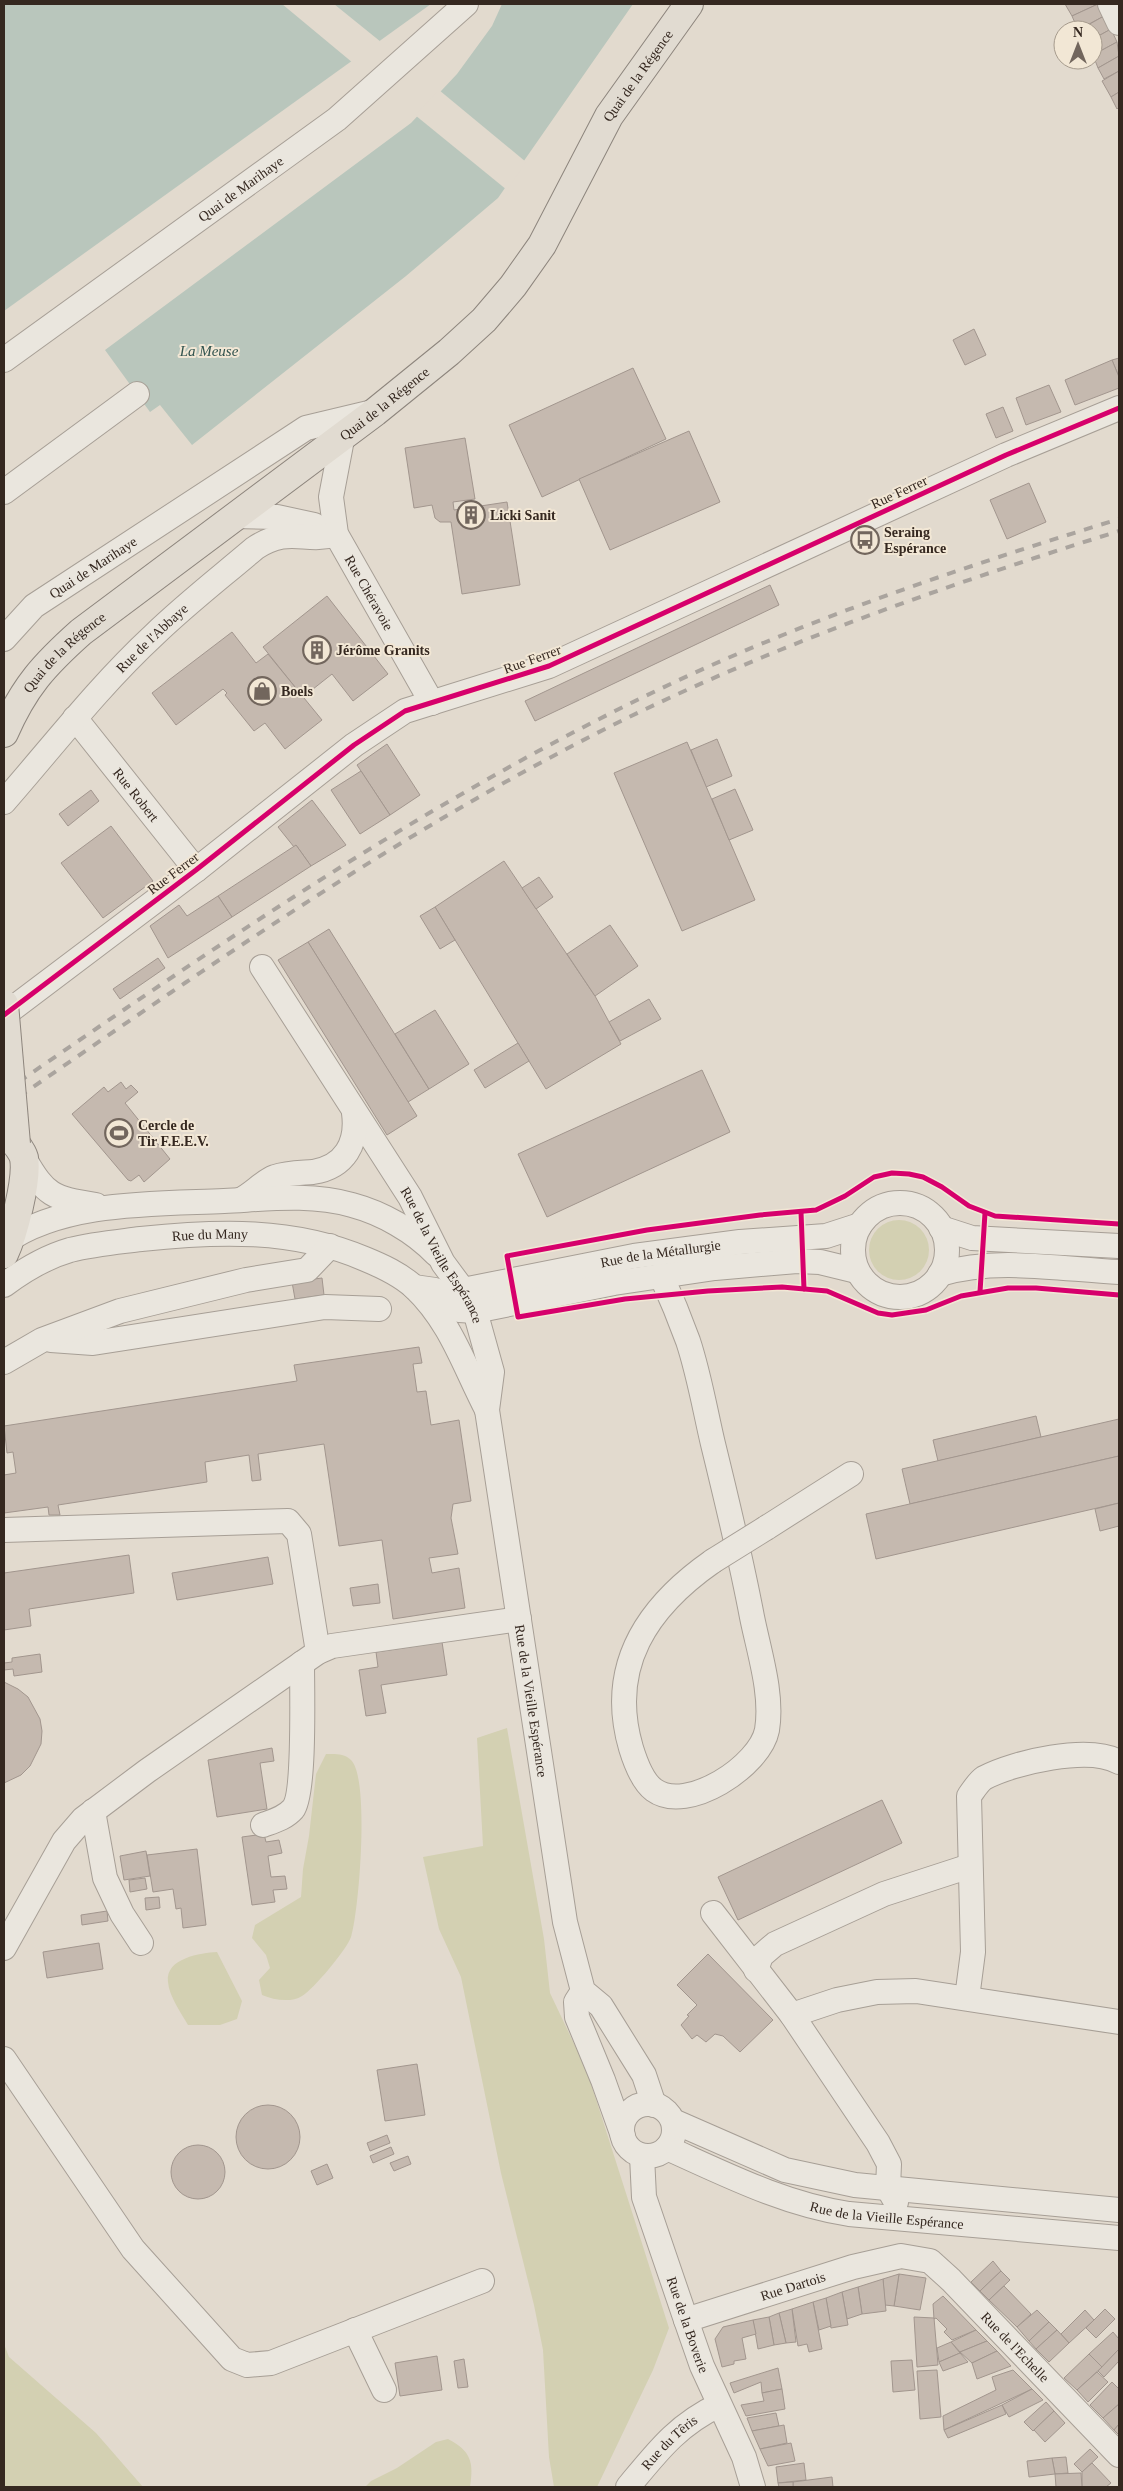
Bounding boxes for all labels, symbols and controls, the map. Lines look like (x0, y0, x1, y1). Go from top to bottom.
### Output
north arrow (1053, 20, 1103, 70)
text: N (1073, 25, 1083, 40)
street label: Quai de la Régence (600, 27, 676, 124)
street label: Quai de Marihaye (195, 153, 286, 225)
water label: La Meuse (179, 343, 239, 359)
street label: Quai de la Régence (337, 364, 432, 444)
street label: Rue Ferrer (869, 473, 930, 512)
building icon: Licki Sanit (456, 500, 486, 530)
place label: Licki Sanit (490, 508, 556, 523)
bus stop icon: Seraing Espérance (850, 525, 880, 555)
place label: Seraing Espérance (884, 525, 946, 556)
street label: Quai de Marihaye (47, 534, 140, 602)
street label: Rue Chéravoie (342, 553, 396, 633)
street label: Rue de l'Abbaye (113, 601, 191, 676)
street label: Quai de la Régence (20, 609, 109, 696)
building icon: Jérôme Granits (302, 635, 332, 665)
street label: Rue Ferrer (501, 642, 563, 677)
place label: Jérôme Granits (336, 643, 430, 658)
shop icon: Boels (247, 676, 277, 706)
place label: Boels (281, 684, 313, 699)
street label: Rue Robert (110, 765, 162, 825)
street label: Rue Ferrer (145, 849, 202, 898)
sports icon: Cercle de Tir F.E.E.V. (104, 1118, 134, 1148)
place label: Cercle de Tir F.E.E.V. (138, 1118, 209, 1149)
street label: Rue de la Vieille Espérance (397, 1184, 485, 1325)
street label: Rue du Many (171, 1227, 248, 1244)
street label: Rue de la Métallurgie (599, 1238, 722, 1270)
street label: Rue de la Vieille Espérance (512, 1623, 550, 1778)
street label: Rue de la Vieille Espérance (808, 2199, 964, 2232)
street label: Rue Dartois (759, 2269, 827, 2304)
street label: Rue de la Boverie (664, 2275, 711, 2375)
street label: Rue de l'Echelle (978, 2309, 1052, 2385)
street label: Rue du Têris (639, 2412, 700, 2473)

